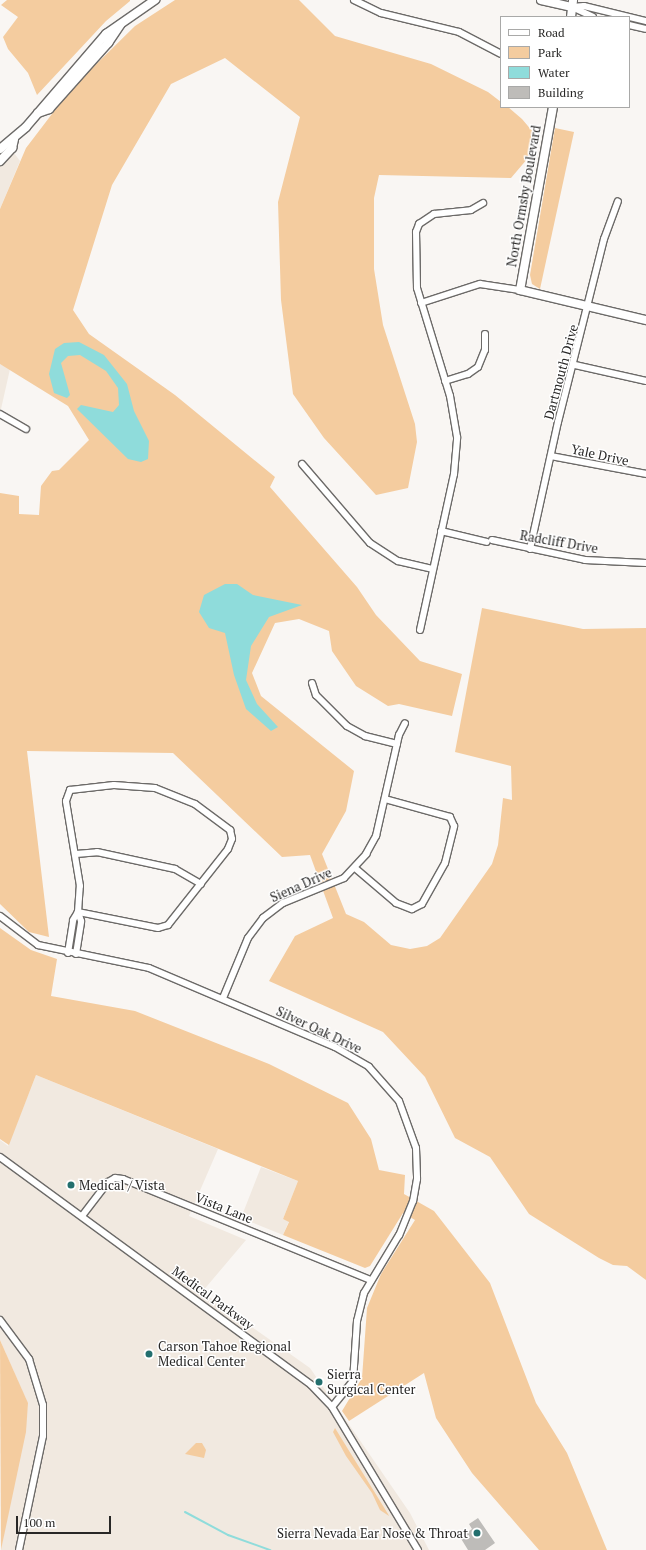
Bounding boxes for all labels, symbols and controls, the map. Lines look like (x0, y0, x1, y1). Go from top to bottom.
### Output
legend (500, 16, 630, 108)
text: Road (538, 25, 565, 40)
text: Park (538, 45, 562, 60)
text: Water (538, 65, 570, 80)
text: Building (538, 85, 583, 100)
street label: North Ormsby Boulevard (504, 124, 544, 268)
street label: Dartmouth Drive (541, 323, 581, 421)
street label: Yale Drive (570, 441, 630, 469)
street label: Radcliff Drive (519, 527, 599, 557)
street label: Siena Drive (268, 864, 334, 906)
street label: Silver Oak Drive (274, 1003, 364, 1057)
place label: Medical / Vista (79, 1177, 165, 1193)
marker: Medical / Vista (66, 1180, 76, 1190)
street label: Vista Lane (193, 1189, 255, 1227)
street label: Medical Parkway (169, 1263, 257, 1333)
place label: Carson Tahoe Regional Medical Center (158, 1339, 291, 1370)
marker: Carson Tahoe Regional Medical Center (143, 1348, 155, 1360)
place label: Sierra Surgical Center (327, 1367, 416, 1398)
marker: Sierra Surgical Center (314, 1377, 324, 1387)
scale bar (18, 1508, 113, 1534)
text: 100 m (23, 1515, 55, 1530)
place label: Sierra Nevada Ear Nose & Throat (277, 1525, 468, 1541)
marker: Sierra Nevada Ear Nose & Throat (471, 1527, 483, 1539)

